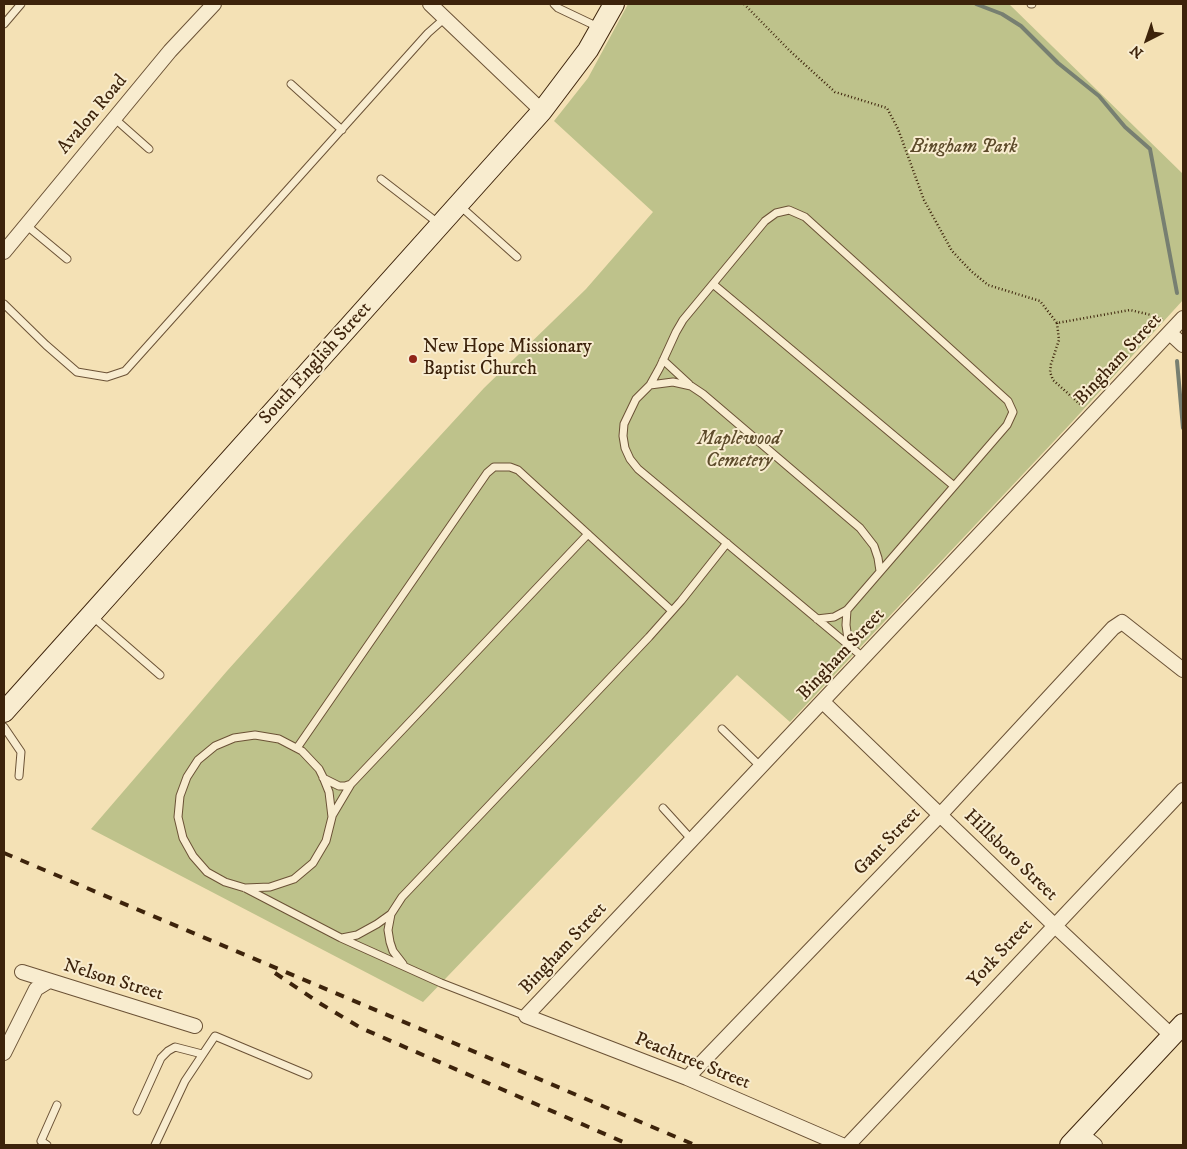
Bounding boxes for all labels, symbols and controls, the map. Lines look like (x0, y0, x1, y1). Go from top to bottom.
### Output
north arrow (1122, 15, 1172, 65)
text: N (1127, 41, 1147, 62)
street label: Avalon Road (53, 71, 133, 159)
park label: Bingham Park (911, 137, 1017, 159)
street label: South English Street (255, 298, 377, 430)
street label: Bingham Street (1071, 309, 1167, 411)
place label: New Hope Missionary Baptist Church (423, 337, 592, 381)
marker: New Hope Missionary Baptist Church (407, 353, 419, 365)
park label: Maplewood Cemetery (698, 429, 780, 473)
street label: Bingham Street (794, 604, 890, 706)
street label: Gant Street (850, 803, 926, 881)
street label: Hillsboro Street (958, 805, 1062, 907)
street label: Bingham Street (516, 898, 612, 1000)
street label: York Street (964, 915, 1038, 993)
street label: Nelson Street (60, 955, 166, 1007)
street label: Peachtree Street (631, 1028, 753, 1096)

